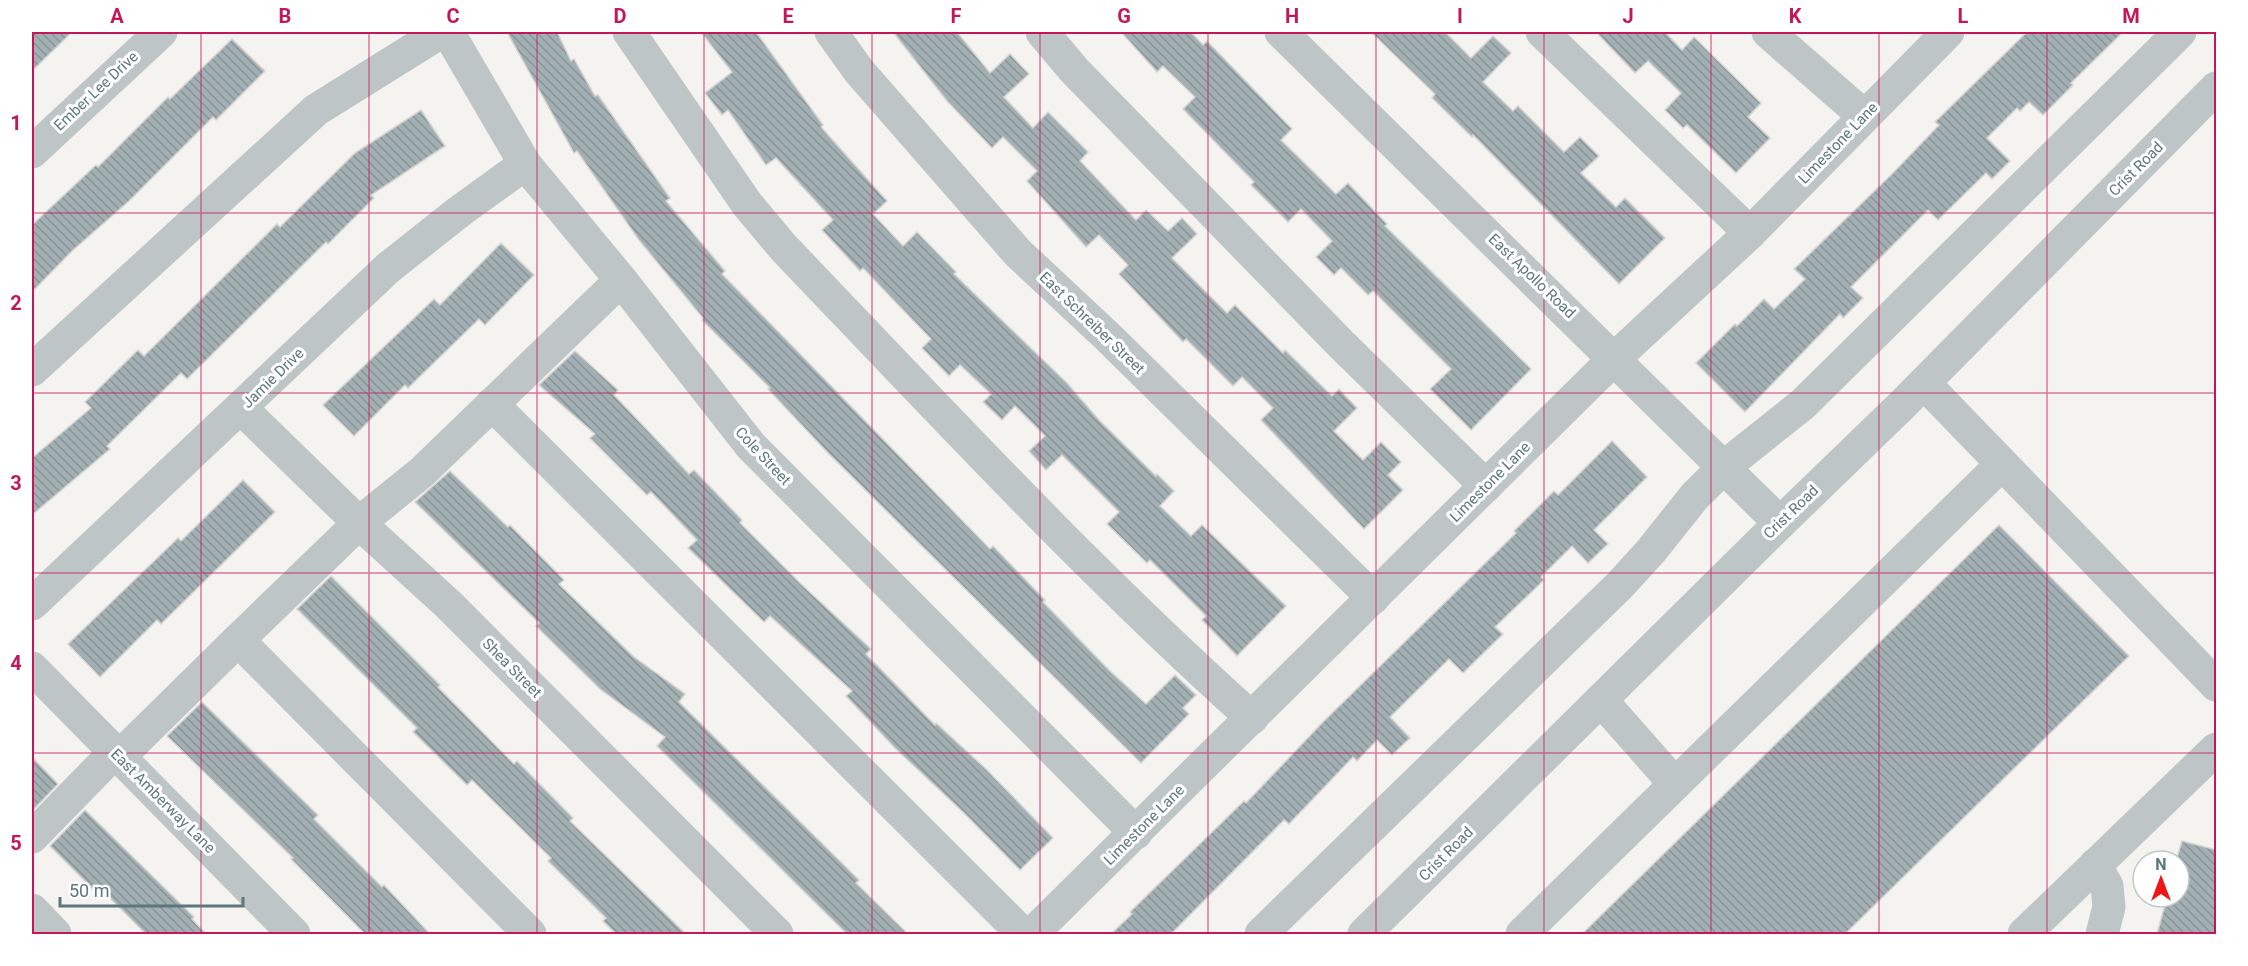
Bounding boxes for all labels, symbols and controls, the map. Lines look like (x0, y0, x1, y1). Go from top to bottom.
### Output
text: A (110, 4, 124, 28)
text: B (279, 4, 291, 28)
text: C (446, 4, 460, 28)
text: D (614, 4, 627, 28)
text: E (782, 4, 794, 28)
text: F (951, 4, 962, 28)
text: G (1117, 4, 1131, 28)
text: H (1285, 4, 1299, 28)
text: I (1457, 4, 1463, 28)
text: J (1622, 4, 1634, 28)
text: K (1789, 4, 1802, 28)
text: L (1958, 4, 1969, 28)
text: M (2122, 4, 2140, 28)
street label: Ember Lee Drive (50, 47, 142, 135)
street label: Limestone Lane (1795, 98, 1881, 187)
text: 1 (10, 111, 22, 135)
street label: Crist Road (2105, 138, 2167, 200)
street label: East Apollo Road (1485, 230, 1579, 322)
street label: East Schreiber Street (1036, 268, 1148, 378)
text: 2 (10, 291, 22, 315)
street label: Jamie Drive (238, 344, 308, 412)
street label: Cole Street (731, 423, 795, 489)
street label: Limestone Lane (1446, 438, 1534, 526)
text: 3 (10, 471, 22, 495)
street label: Crist Road (1760, 481, 1822, 543)
street label: Shea Street (479, 635, 546, 702)
text: 4 (10, 651, 22, 675)
street label: East Amberway Lane (107, 745, 219, 857)
street label: Limestone Lane (1100, 781, 1188, 869)
street label: Crist Road (1415, 823, 1477, 885)
text: 5 (10, 831, 22, 855)
north arrow (2131, 849, 2191, 909)
text: N (2155, 855, 2167, 874)
scale bar (60, 870, 243, 908)
text: 50 m (69, 880, 109, 901)

